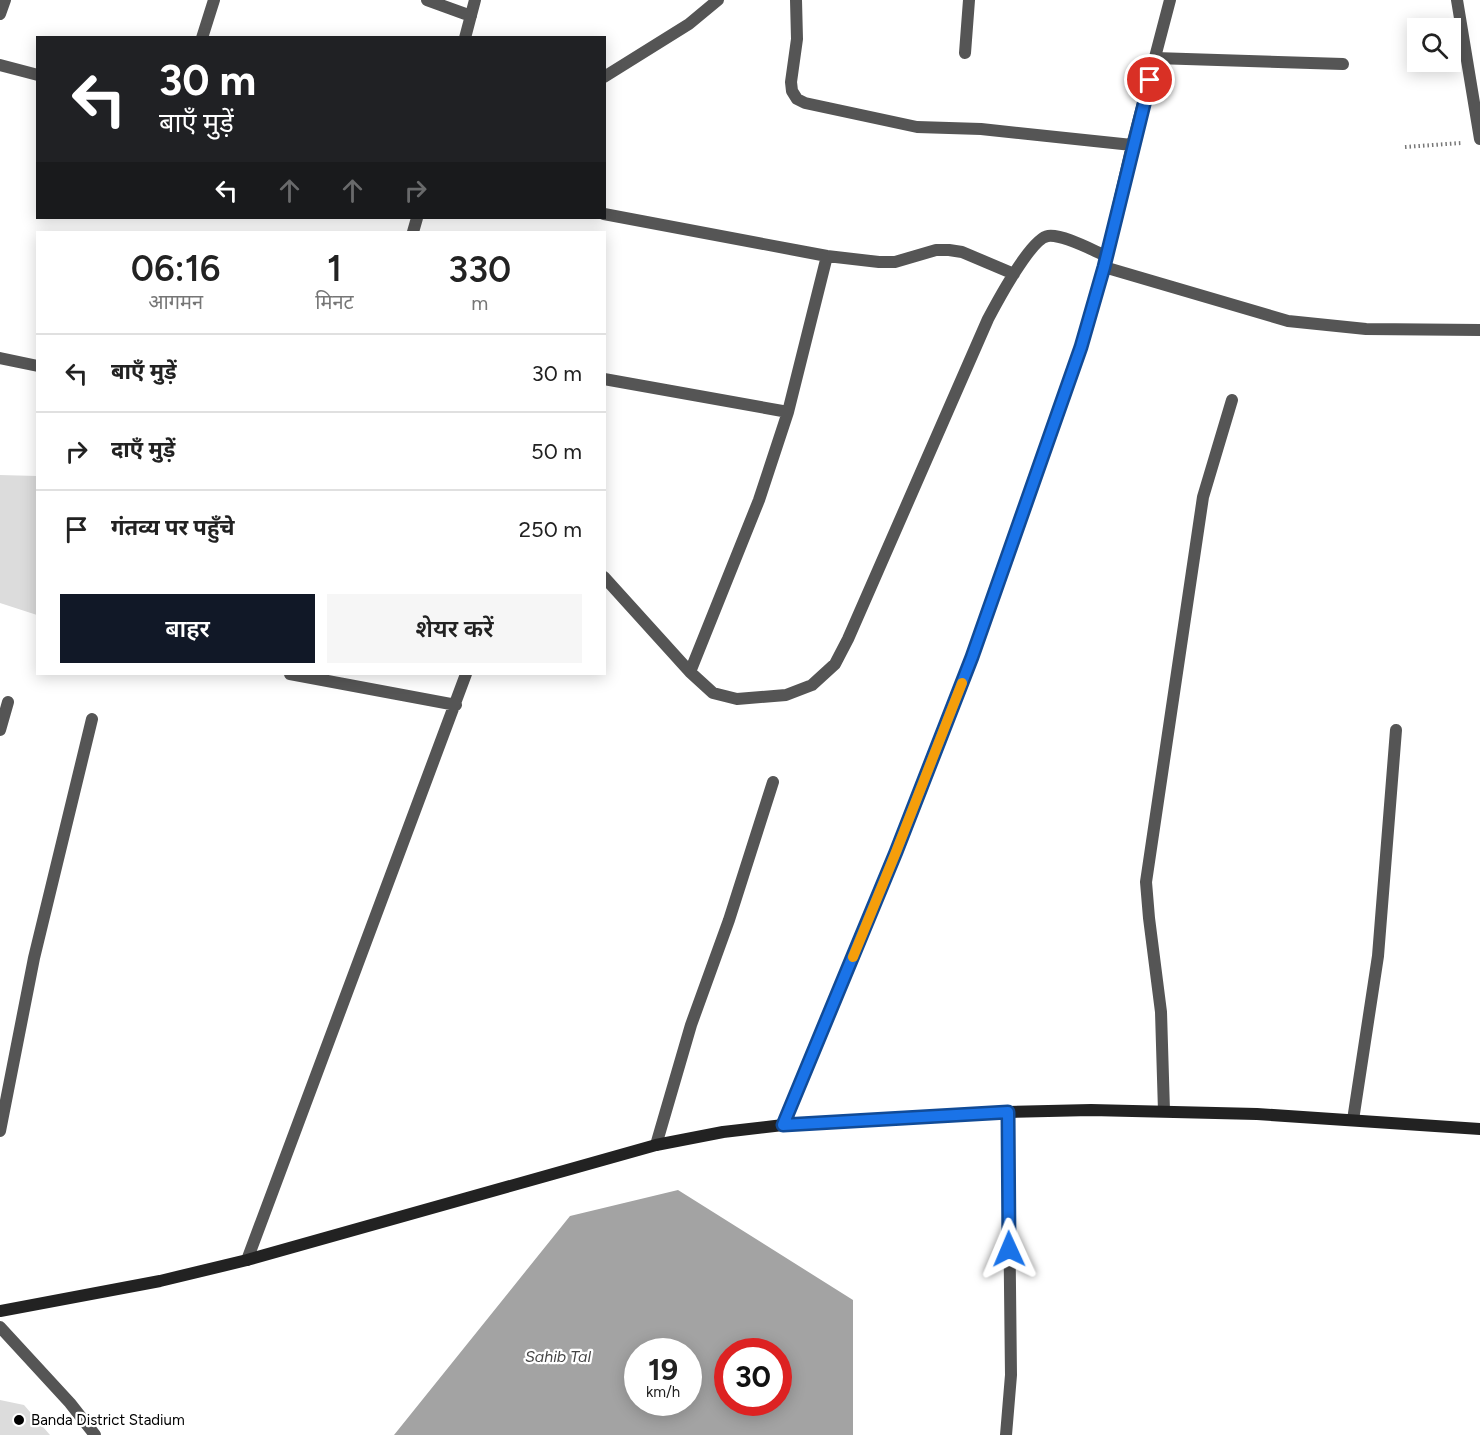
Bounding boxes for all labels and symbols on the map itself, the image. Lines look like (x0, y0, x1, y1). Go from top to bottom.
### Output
pin (1124, 54, 1175, 105)
position arrow (977, 1217, 1041, 1281)
speed limit sign: 30 (714, 1338, 792, 1416)
water label: Sahib Tal (525, 1347, 591, 1366)
place label: Banda District Stadium (31, 1411, 185, 1429)
marker: Banda District Stadium (12, 1413, 26, 1427)

